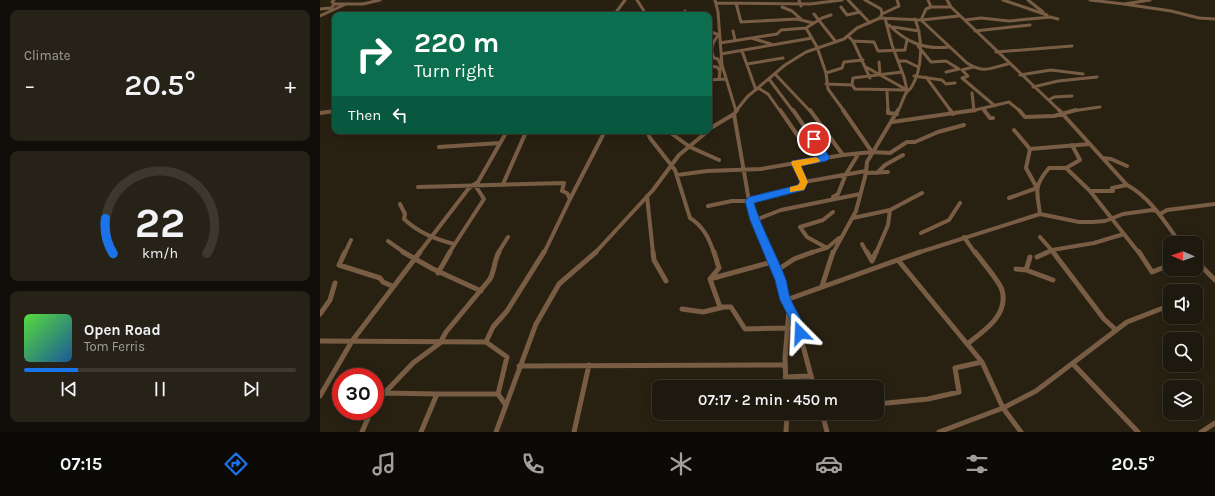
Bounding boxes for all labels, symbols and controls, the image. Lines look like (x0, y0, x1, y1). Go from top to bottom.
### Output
text: 220 m (414, 26, 499, 59)
icon: right (348, 28, 400, 80)
text: Climate (24, 48, 70, 63)
text: Turn right (414, 60, 494, 82)
text: 20.5° (124, 67, 196, 103)
text: − (24, 73, 36, 99)
text: + (284, 73, 296, 99)
icon: left (389, 104, 411, 126)
text: Then (348, 106, 381, 124)
pin (797, 122, 831, 156)
icon: arrive (803, 128, 825, 150)
text: 22 (135, 199, 185, 247)
north arrow (1163, 236, 1203, 276)
map controls (1163, 236, 1203, 420)
text: km/h (142, 245, 178, 262)
button: sound (1163, 284, 1203, 324)
position arrow (779, 312, 821, 354)
text: Open Road (84, 321, 161, 339)
button: search (1163, 332, 1203, 372)
text: Tom Ferris (84, 339, 145, 354)
speed limit sign: 30 (332, 368, 384, 420)
icon: previous (58, 378, 80, 400)
icon: pause (149, 378, 171, 400)
icon: next (240, 378, 262, 400)
button: layers (1163, 380, 1203, 420)
text: 07:17 · 2 min · 450 m (698, 391, 838, 409)
icon: directions (222, 450, 250, 478)
icon: music (370, 450, 398, 478)
icon: phone (519, 450, 547, 478)
icon: climate (667, 450, 695, 478)
icon: car (815, 450, 843, 478)
icon: filters (963, 450, 991, 478)
text: 07:15 (60, 453, 102, 475)
text: 20.5° (1111, 453, 1155, 475)

